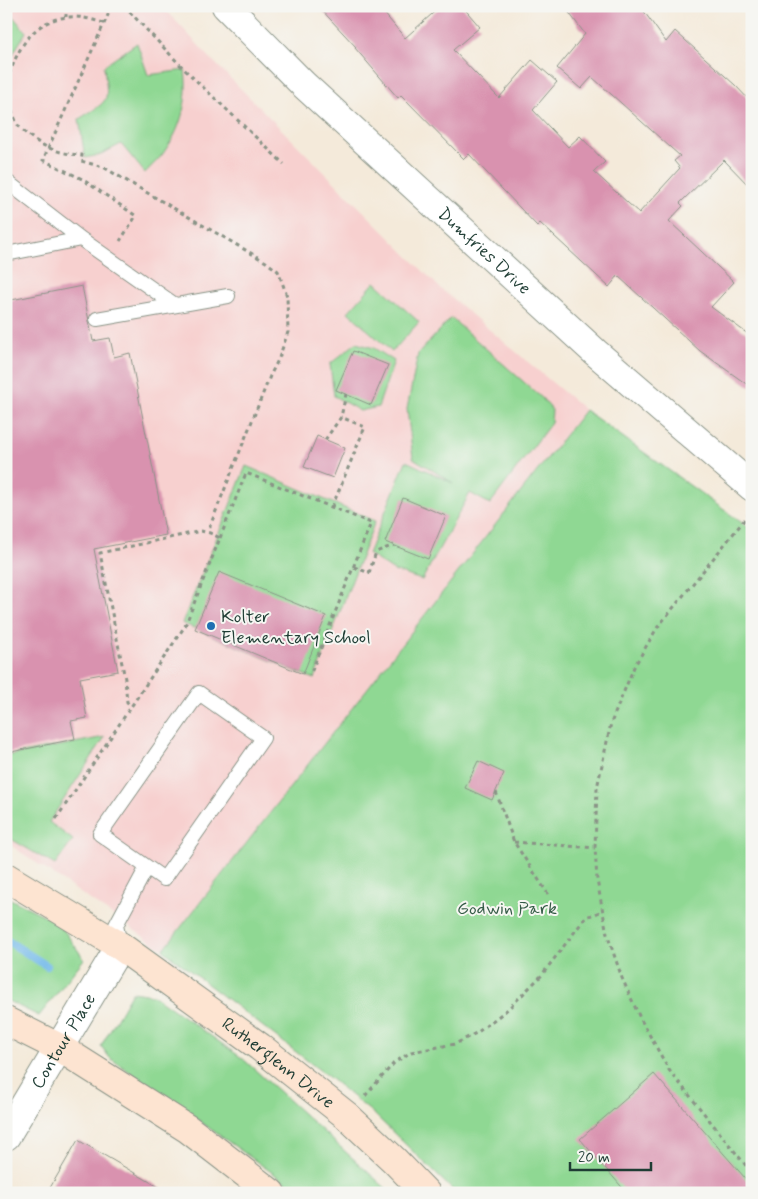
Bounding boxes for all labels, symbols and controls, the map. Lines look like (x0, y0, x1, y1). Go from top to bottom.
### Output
street label: Dumfries Drive (432, 202, 536, 300)
place label: Kolter Elementary School (221, 605, 371, 650)
marker: Kolter Elementary School (205, 620, 217, 632)
park label: Godwin Park (457, 897, 557, 921)
street label: Contour Place (26, 989, 102, 1094)
street label: Rutherglenn Drive (217, 1012, 339, 1114)
scale bar (570, 1139, 652, 1171)
text: 20 m (578, 1148, 610, 1168)

